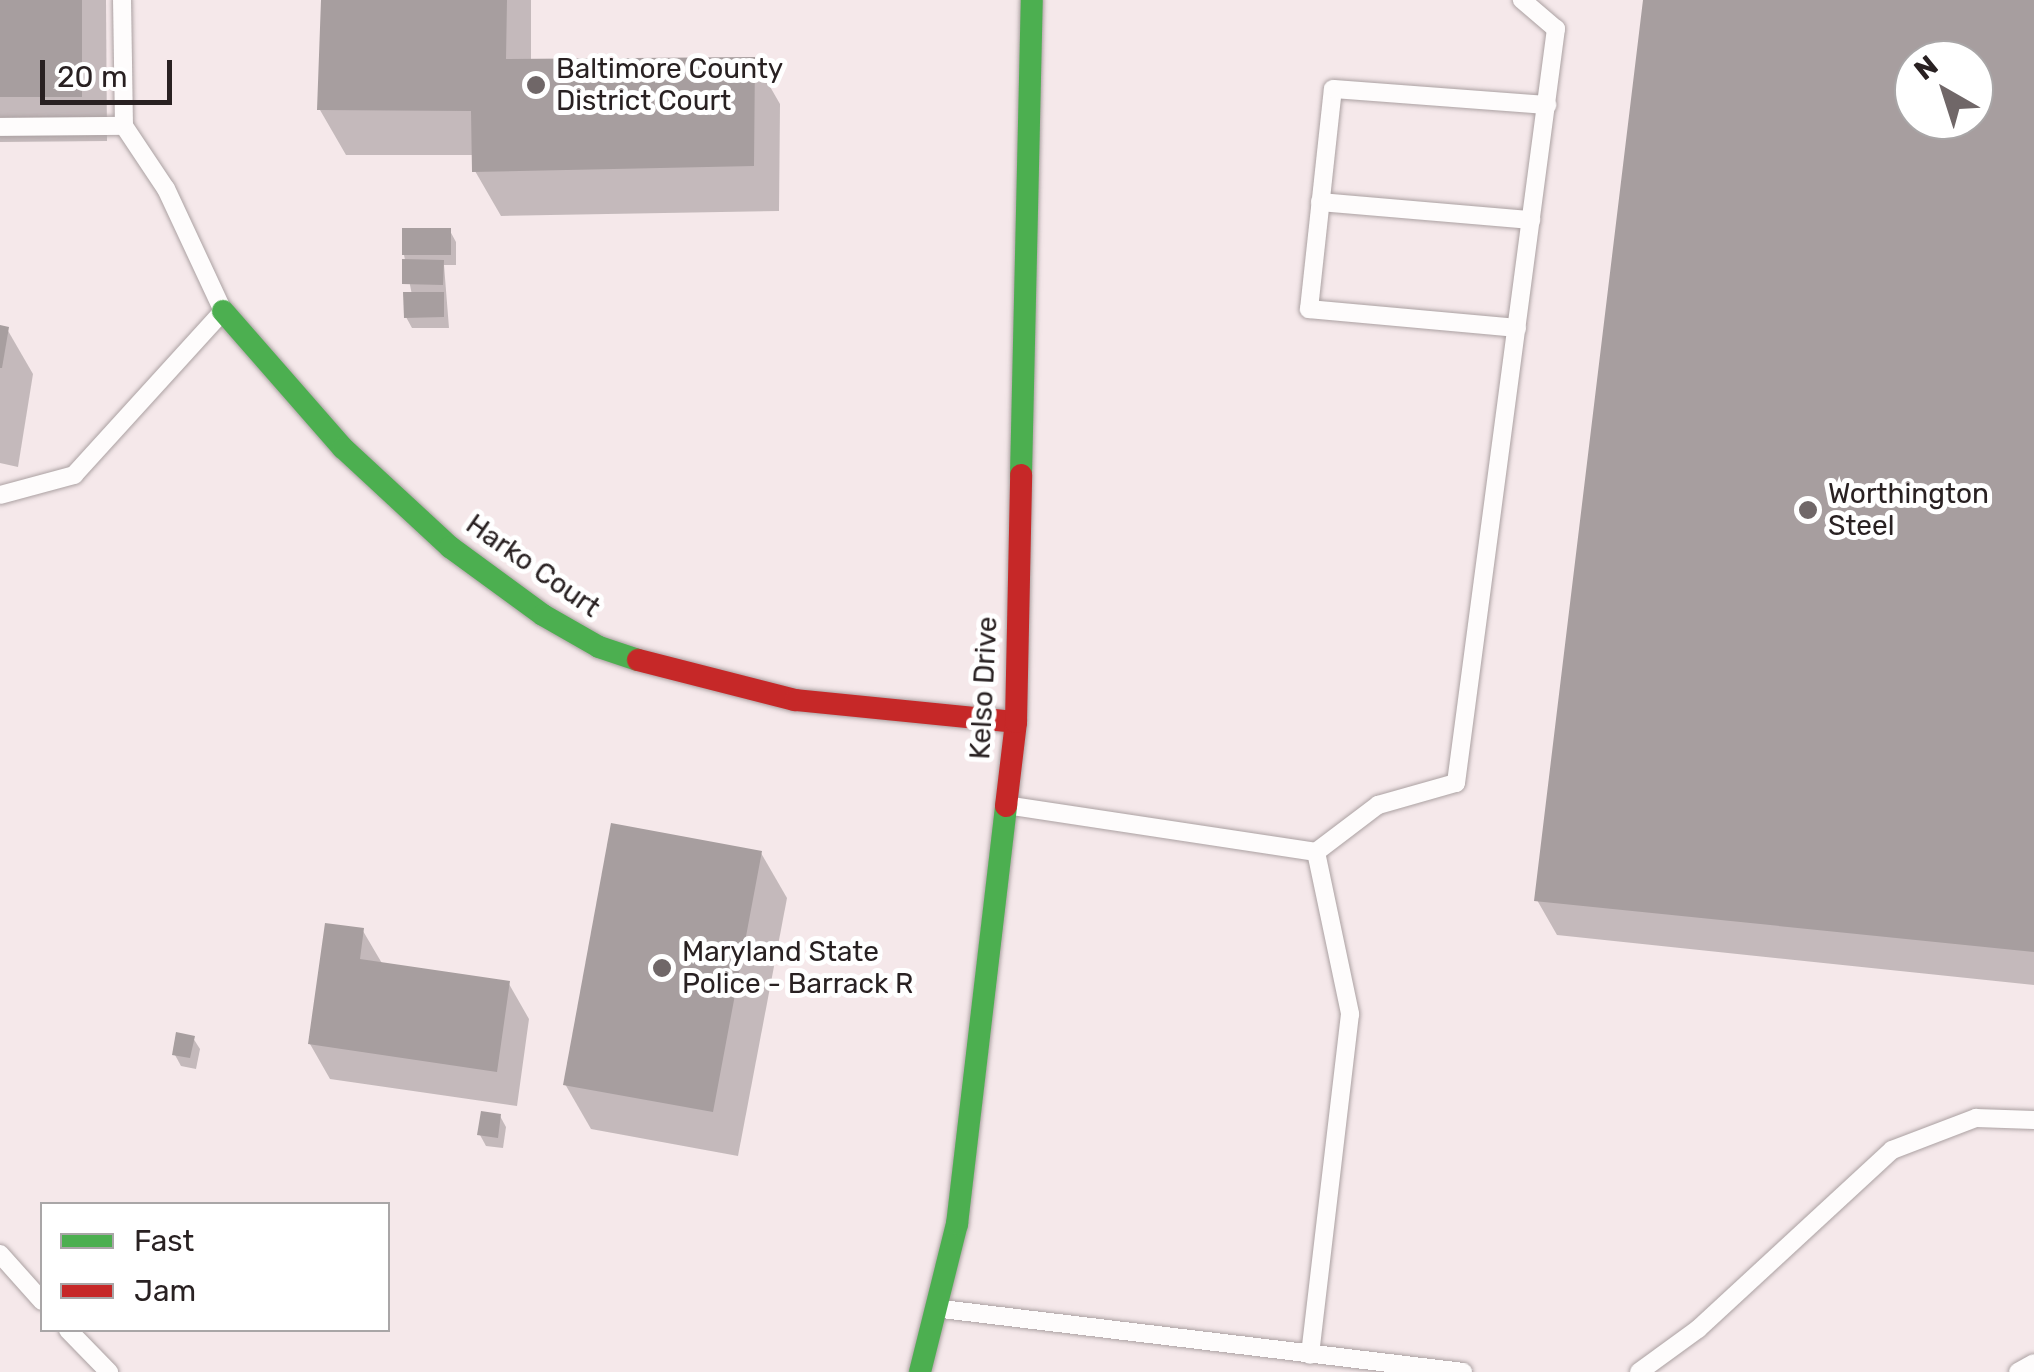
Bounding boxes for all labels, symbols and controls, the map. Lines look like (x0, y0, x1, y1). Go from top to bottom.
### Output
scale bar (45, 40, 178, 102)
north arrow (1894, 40, 1994, 140)
text: N (1908, 49, 1944, 87)
place label: Baltimore County District Court (556, 52, 783, 118)
text: 20 m (57, 59, 128, 95)
marker: Baltimore County District Court (525, 74, 547, 96)
place label: Worthington Steel (1828, 477, 1989, 543)
marker: Worthington Steel (1797, 499, 1819, 521)
street label: Harko Court (459, 508, 607, 624)
street label: Kelso Drive (963, 616, 1005, 760)
place label: Maryland State Police - Barrack R (682, 935, 914, 1001)
marker: Maryland State Police - Barrack R (651, 957, 673, 979)
legend (40, 1202, 390, 1332)
text: Fast (134, 1223, 194, 1259)
text: Jam (134, 1273, 196, 1309)

